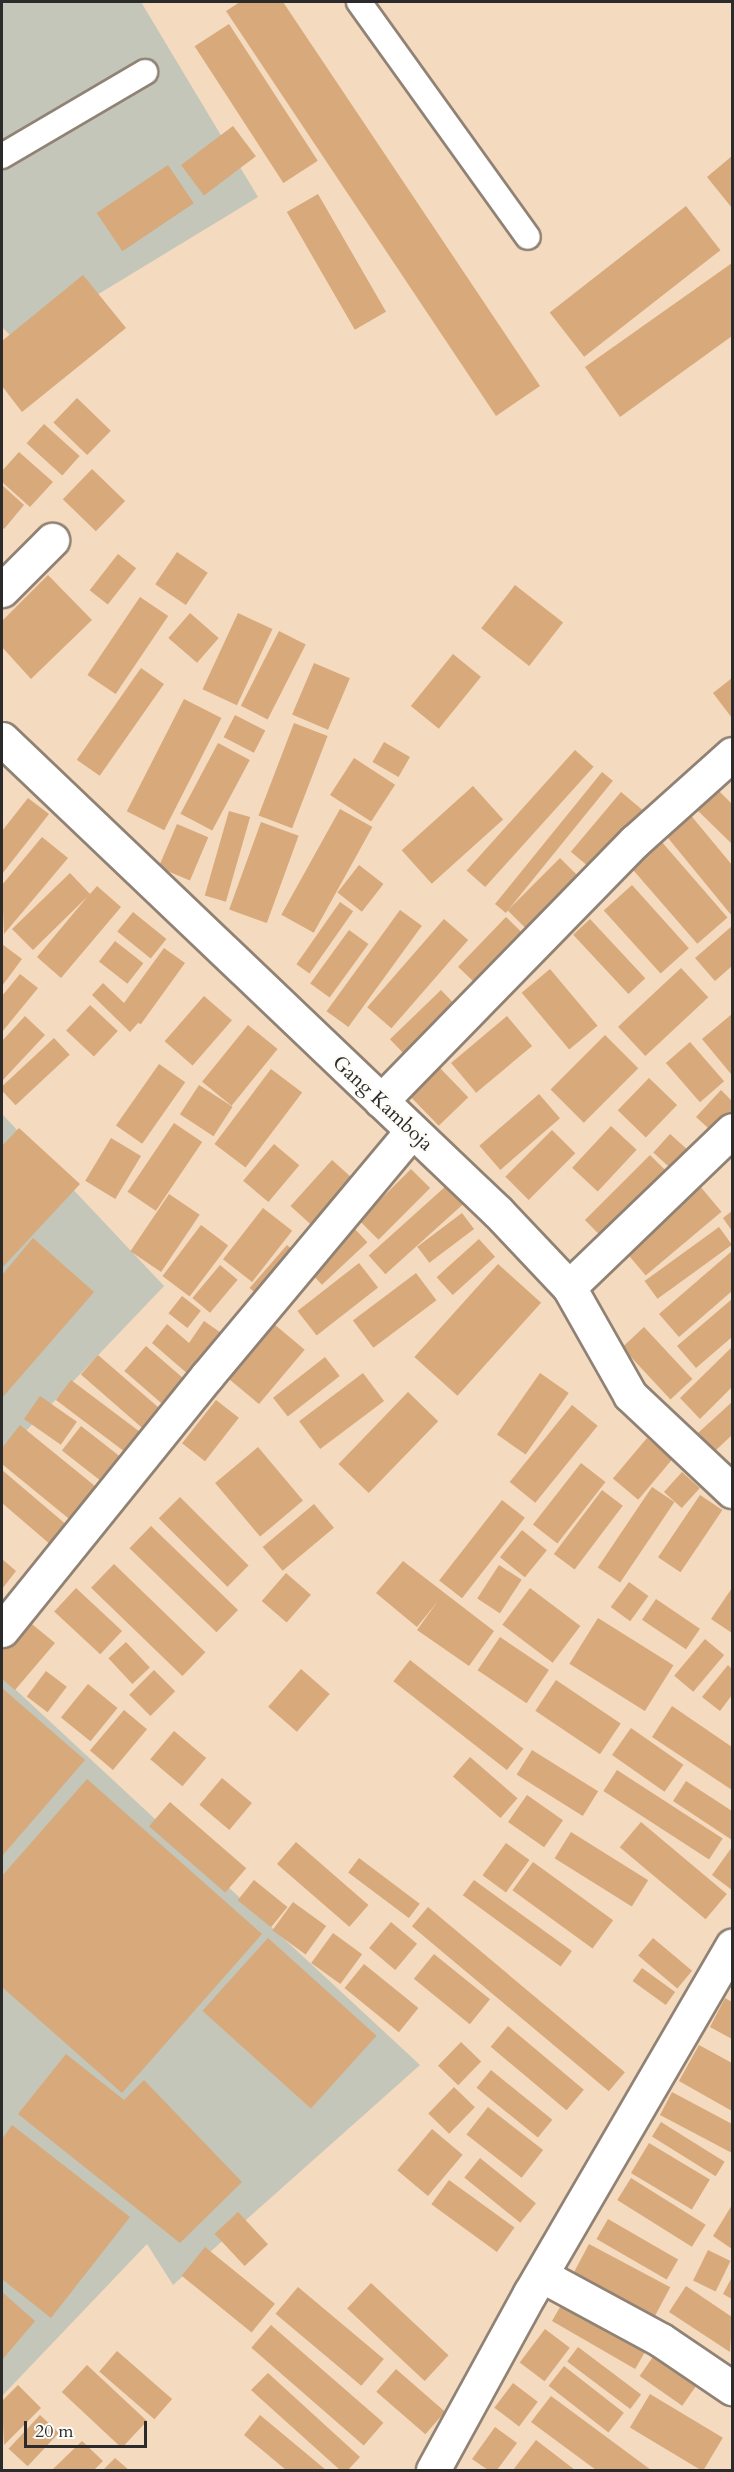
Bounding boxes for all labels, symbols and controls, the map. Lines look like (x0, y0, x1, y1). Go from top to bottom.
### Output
street label: Gang Kamboja (328, 1050, 438, 1156)
scale bar (27, 2409, 150, 2447)
text: 20 m (35, 2419, 74, 2444)

